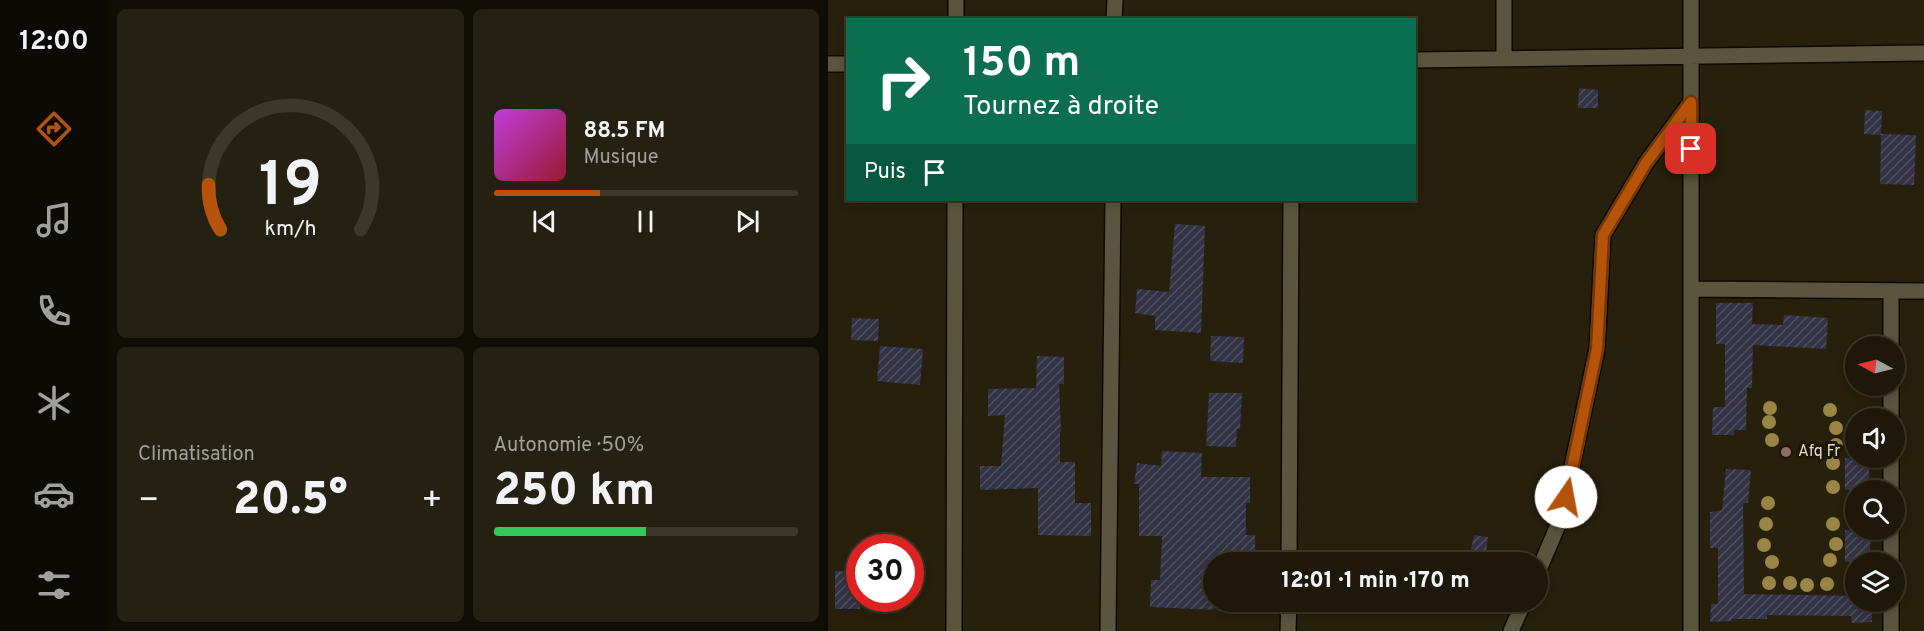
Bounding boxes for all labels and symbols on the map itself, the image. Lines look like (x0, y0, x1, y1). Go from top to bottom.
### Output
pin (1665, 123, 1716, 174)
north arrow (1845, 336, 1905, 396)
place label: Afq Fr (1798, 442, 1840, 462)
marker: Afq Fr (1779, 445, 1793, 459)
position arrow (1534, 465, 1598, 529)
speed limit sign: 30 (846, 534, 924, 612)

